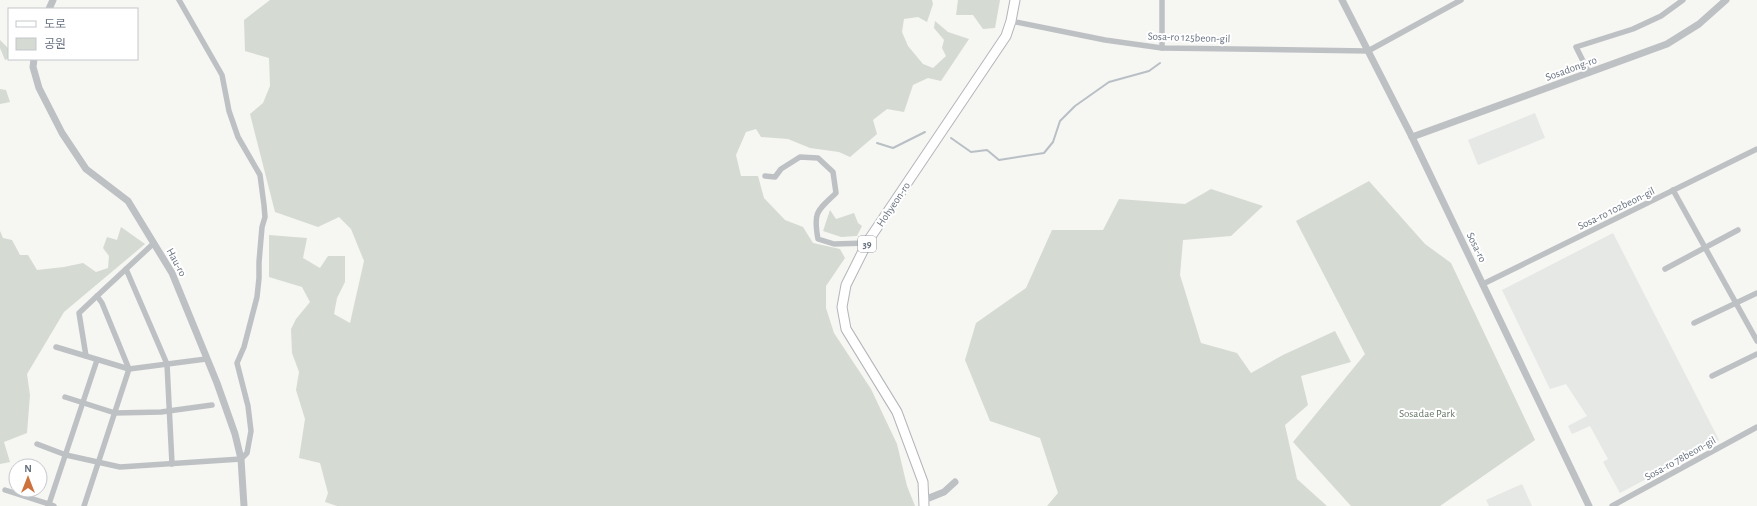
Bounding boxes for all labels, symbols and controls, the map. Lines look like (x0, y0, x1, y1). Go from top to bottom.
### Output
legend (8, 8, 138, 60)
text: 도로 (44, 18, 66, 30)
street label: Sosa-ro 125beon-gil (1147, 31, 1231, 44)
text: 공원 (44, 38, 66, 50)
street label: Sosadong-ro (1544, 54, 1598, 83)
street label: Hohyeon-ro (875, 180, 912, 229)
street label: Sosa-ro 102beon-gil (1576, 185, 1656, 232)
street label: Sosa-ro (1465, 230, 1488, 264)
road number: 39 (858, 236, 876, 252)
street label: Hau-ro (165, 246, 189, 278)
park label: Sosadae Park (1399, 408, 1455, 419)
street label: Sosa-ro 78beon-gil (1643, 434, 1718, 482)
north arrow (8, 458, 48, 498)
text: N (24, 463, 32, 474)

